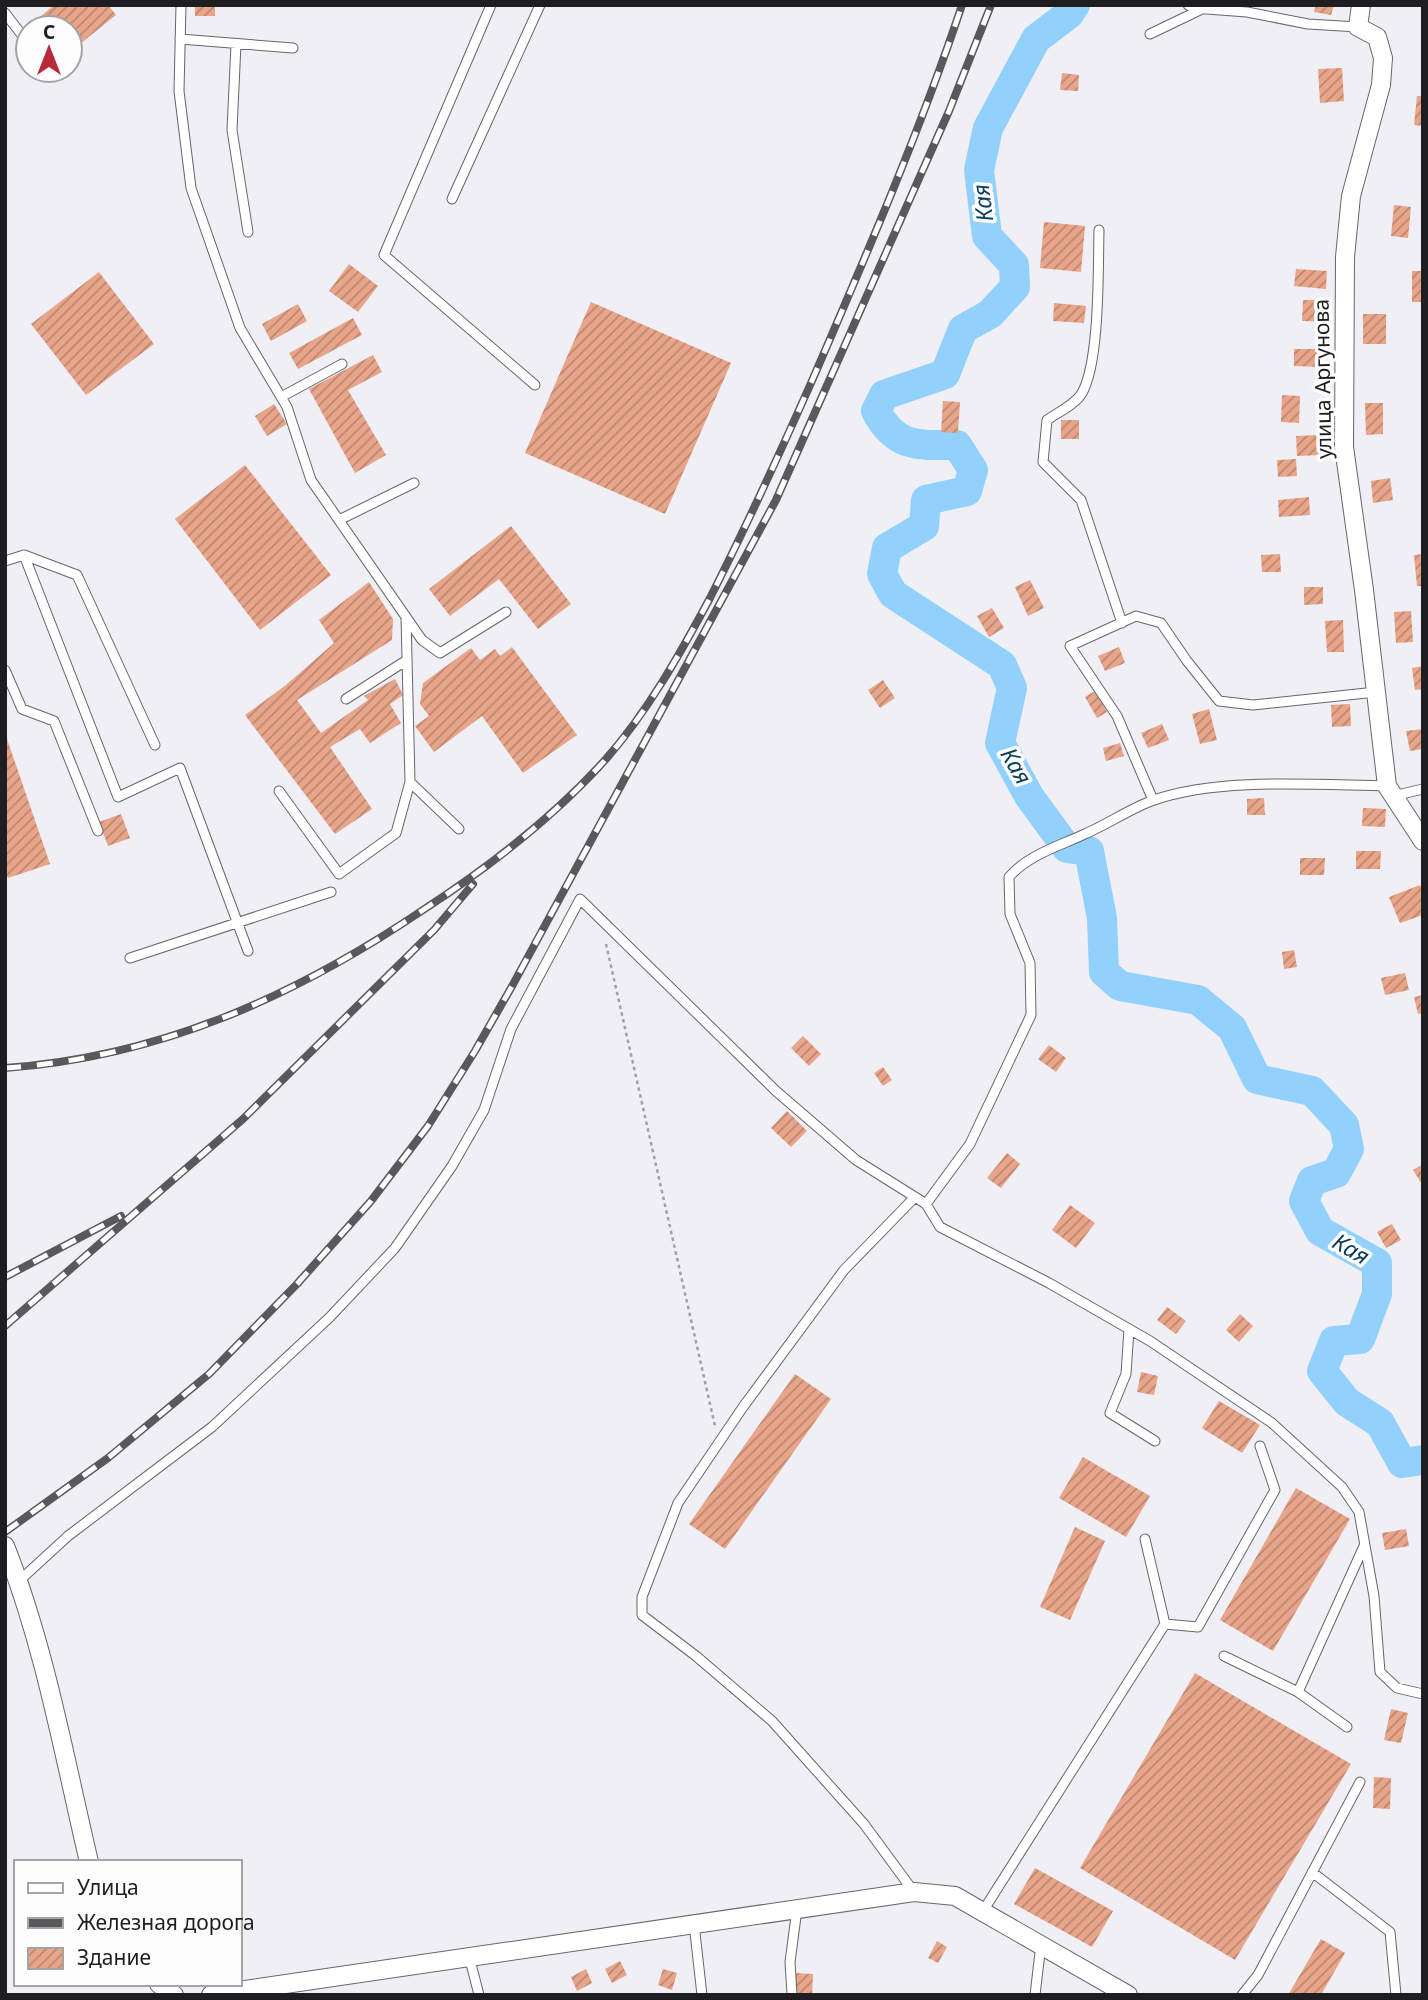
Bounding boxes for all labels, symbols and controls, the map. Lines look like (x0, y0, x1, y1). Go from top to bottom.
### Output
north arrow (14, 14, 84, 84)
text: С (43, 19, 55, 45)
water label: Кая (964, 182, 1000, 224)
street label: улица Аргунова (1307, 299, 1337, 459)
water label: Кая (994, 741, 1040, 790)
water label: Кая (1327, 1225, 1376, 1271)
legend (14, 1860, 242, 1986)
text: Улица (77, 1873, 139, 1901)
text: Железная дорога (77, 1908, 255, 1936)
text: Здание (77, 1943, 151, 1971)

